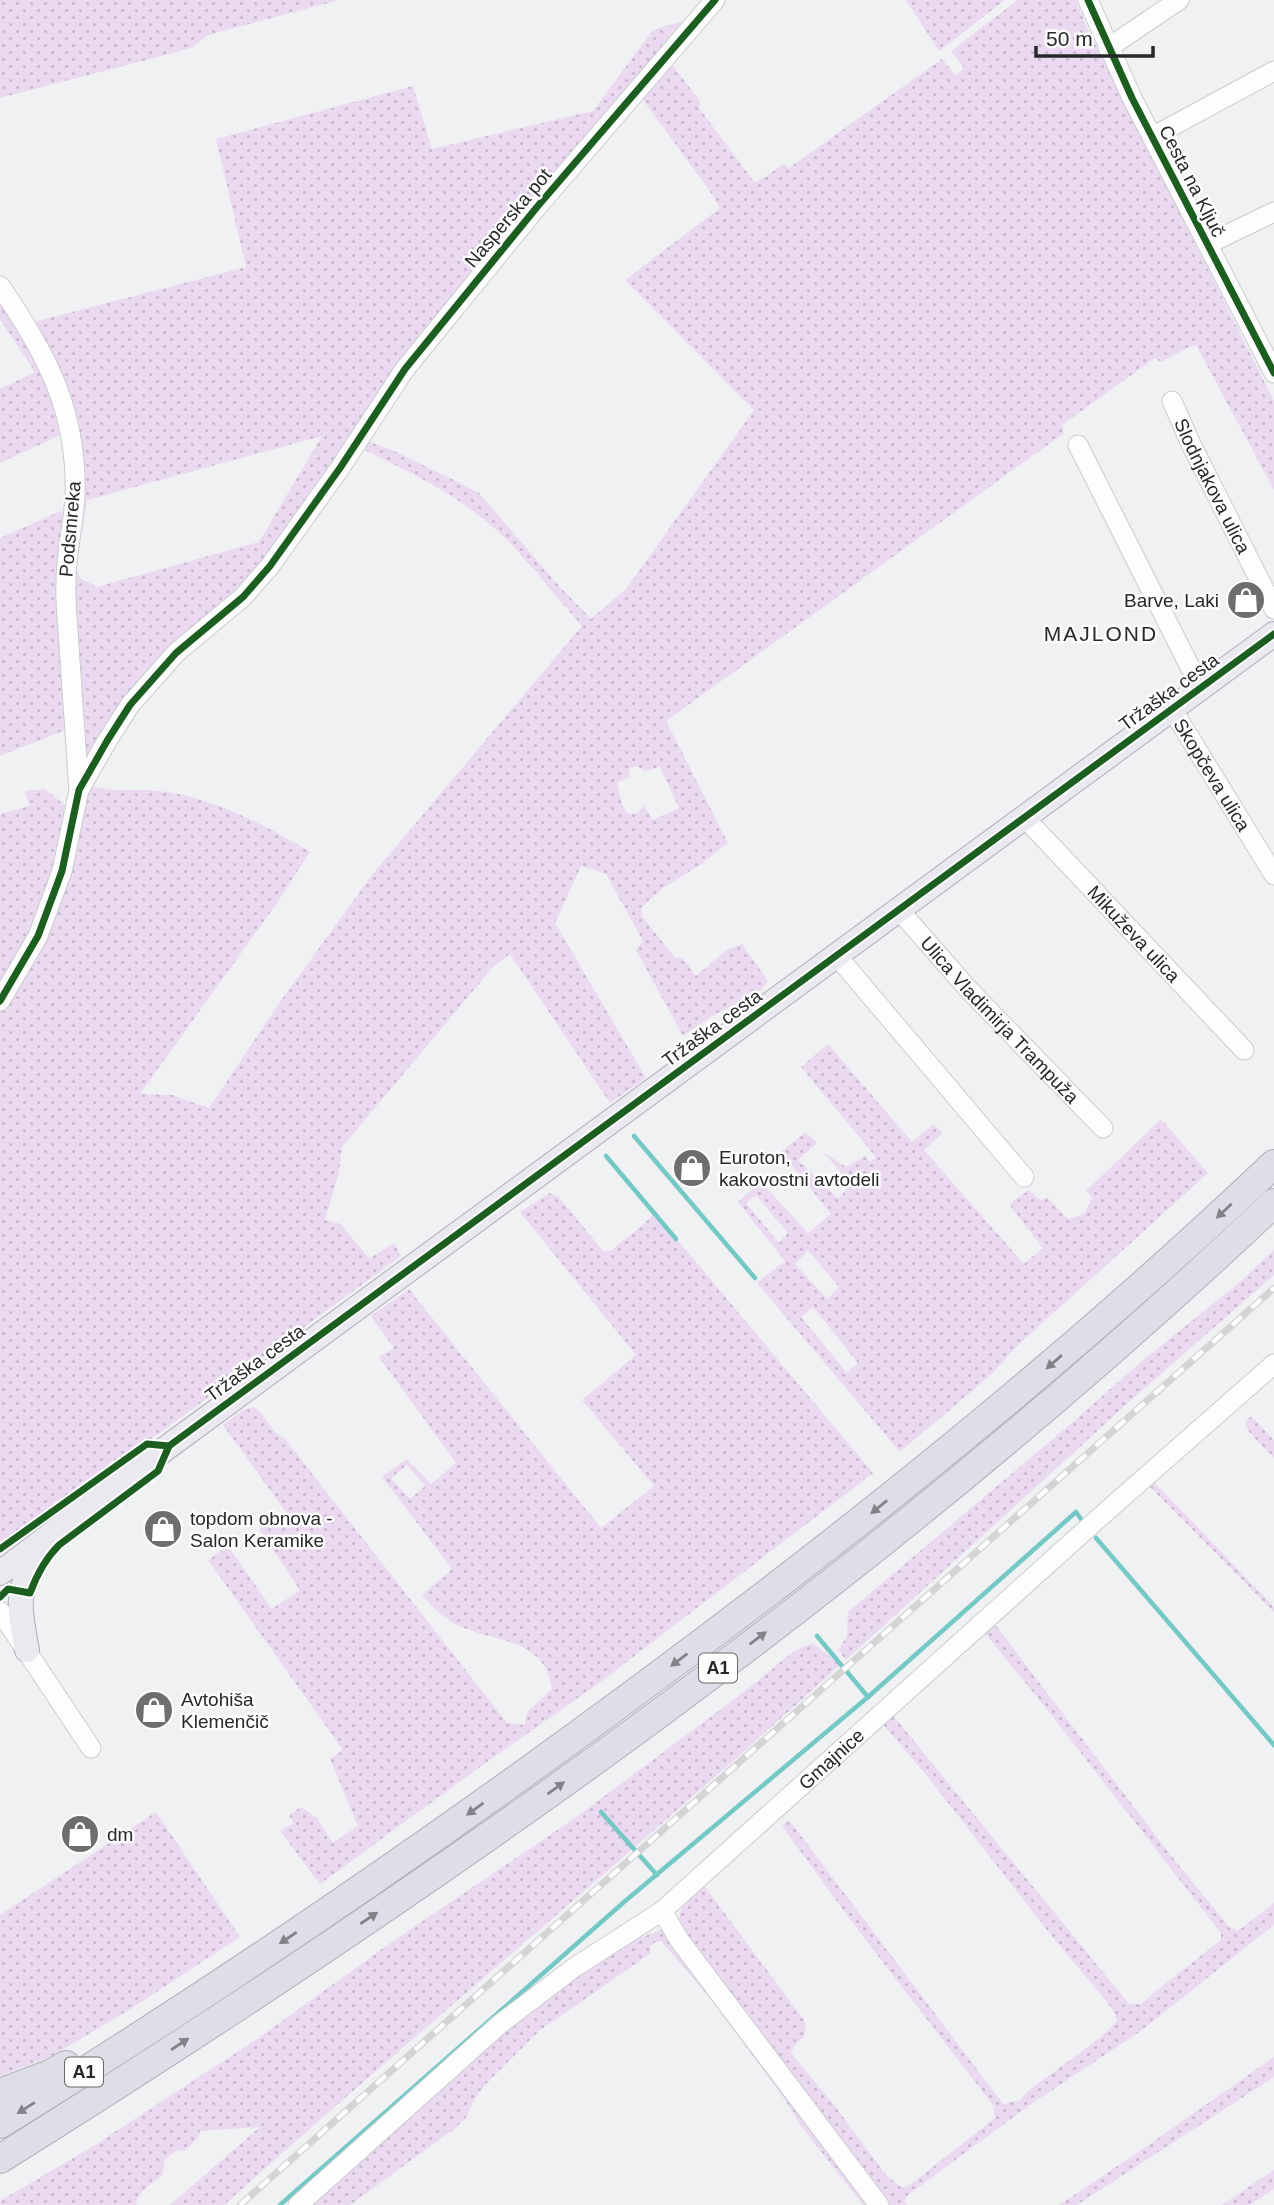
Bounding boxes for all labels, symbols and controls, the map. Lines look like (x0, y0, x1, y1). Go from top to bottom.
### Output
scale bar (1036, 14, 1153, 58)
text: 50 m (1046, 27, 1093, 50)
street label: Cesta na Ključ (1155, 122, 1229, 240)
street label: Nasperska pot (461, 164, 556, 272)
street label: Slodnjakova ulica (1170, 415, 1255, 557)
street label: Podsmreka (55, 480, 85, 578)
shop icon: Barve, Laki (1225, 579, 1267, 621)
place label: Barve, Laki (1124, 590, 1219, 611)
district label: MAJLOND (1044, 622, 1158, 645)
street label: Tržaška cesta (1115, 649, 1223, 735)
street label: Skopčeva ulica (1170, 715, 1255, 835)
street label: Mikuževa ulica (1084, 881, 1185, 986)
street label: Ulica Vladimirja Trampuža (916, 932, 1084, 1107)
street label: Tržaška cesta (658, 985, 766, 1071)
shop icon: Euroton, kakovostni avtodeli (671, 1147, 713, 1189)
place label: Euroton, kakovostni avtodeli (719, 1147, 880, 1190)
one-way arrow (1216, 1202, 1233, 1219)
street label: Tržaška cesta (201, 1320, 309, 1406)
one-way arrow (1046, 1354, 1063, 1369)
one-way arrow (871, 1499, 889, 1514)
shop icon: topdom obnova - Salon Keramike (142, 1508, 184, 1550)
place label: topdom obnova - Salon Keramike (190, 1508, 333, 1551)
one-way arrow (749, 1631, 767, 1646)
one-way arrow (670, 1653, 688, 1667)
road number: A1 (699, 1653, 737, 1682)
shop icon: Avtohiša Klemenčič (133, 1689, 175, 1731)
place label: Avtohiša Klemenčič (181, 1689, 269, 1732)
street label: Gmajnice (794, 1724, 868, 1794)
one-way arrow (547, 1781, 565, 1795)
one-way arrow (466, 1802, 484, 1816)
shop icon: dm (59, 1813, 101, 1855)
place label: dm (107, 1824, 133, 1845)
one-way arrow (360, 1911, 378, 1925)
one-way arrow (279, 1931, 297, 1945)
one-way arrow (170, 2038, 190, 2051)
road number: A1 (65, 2058, 103, 2086)
one-way arrow (17, 2102, 36, 2115)

